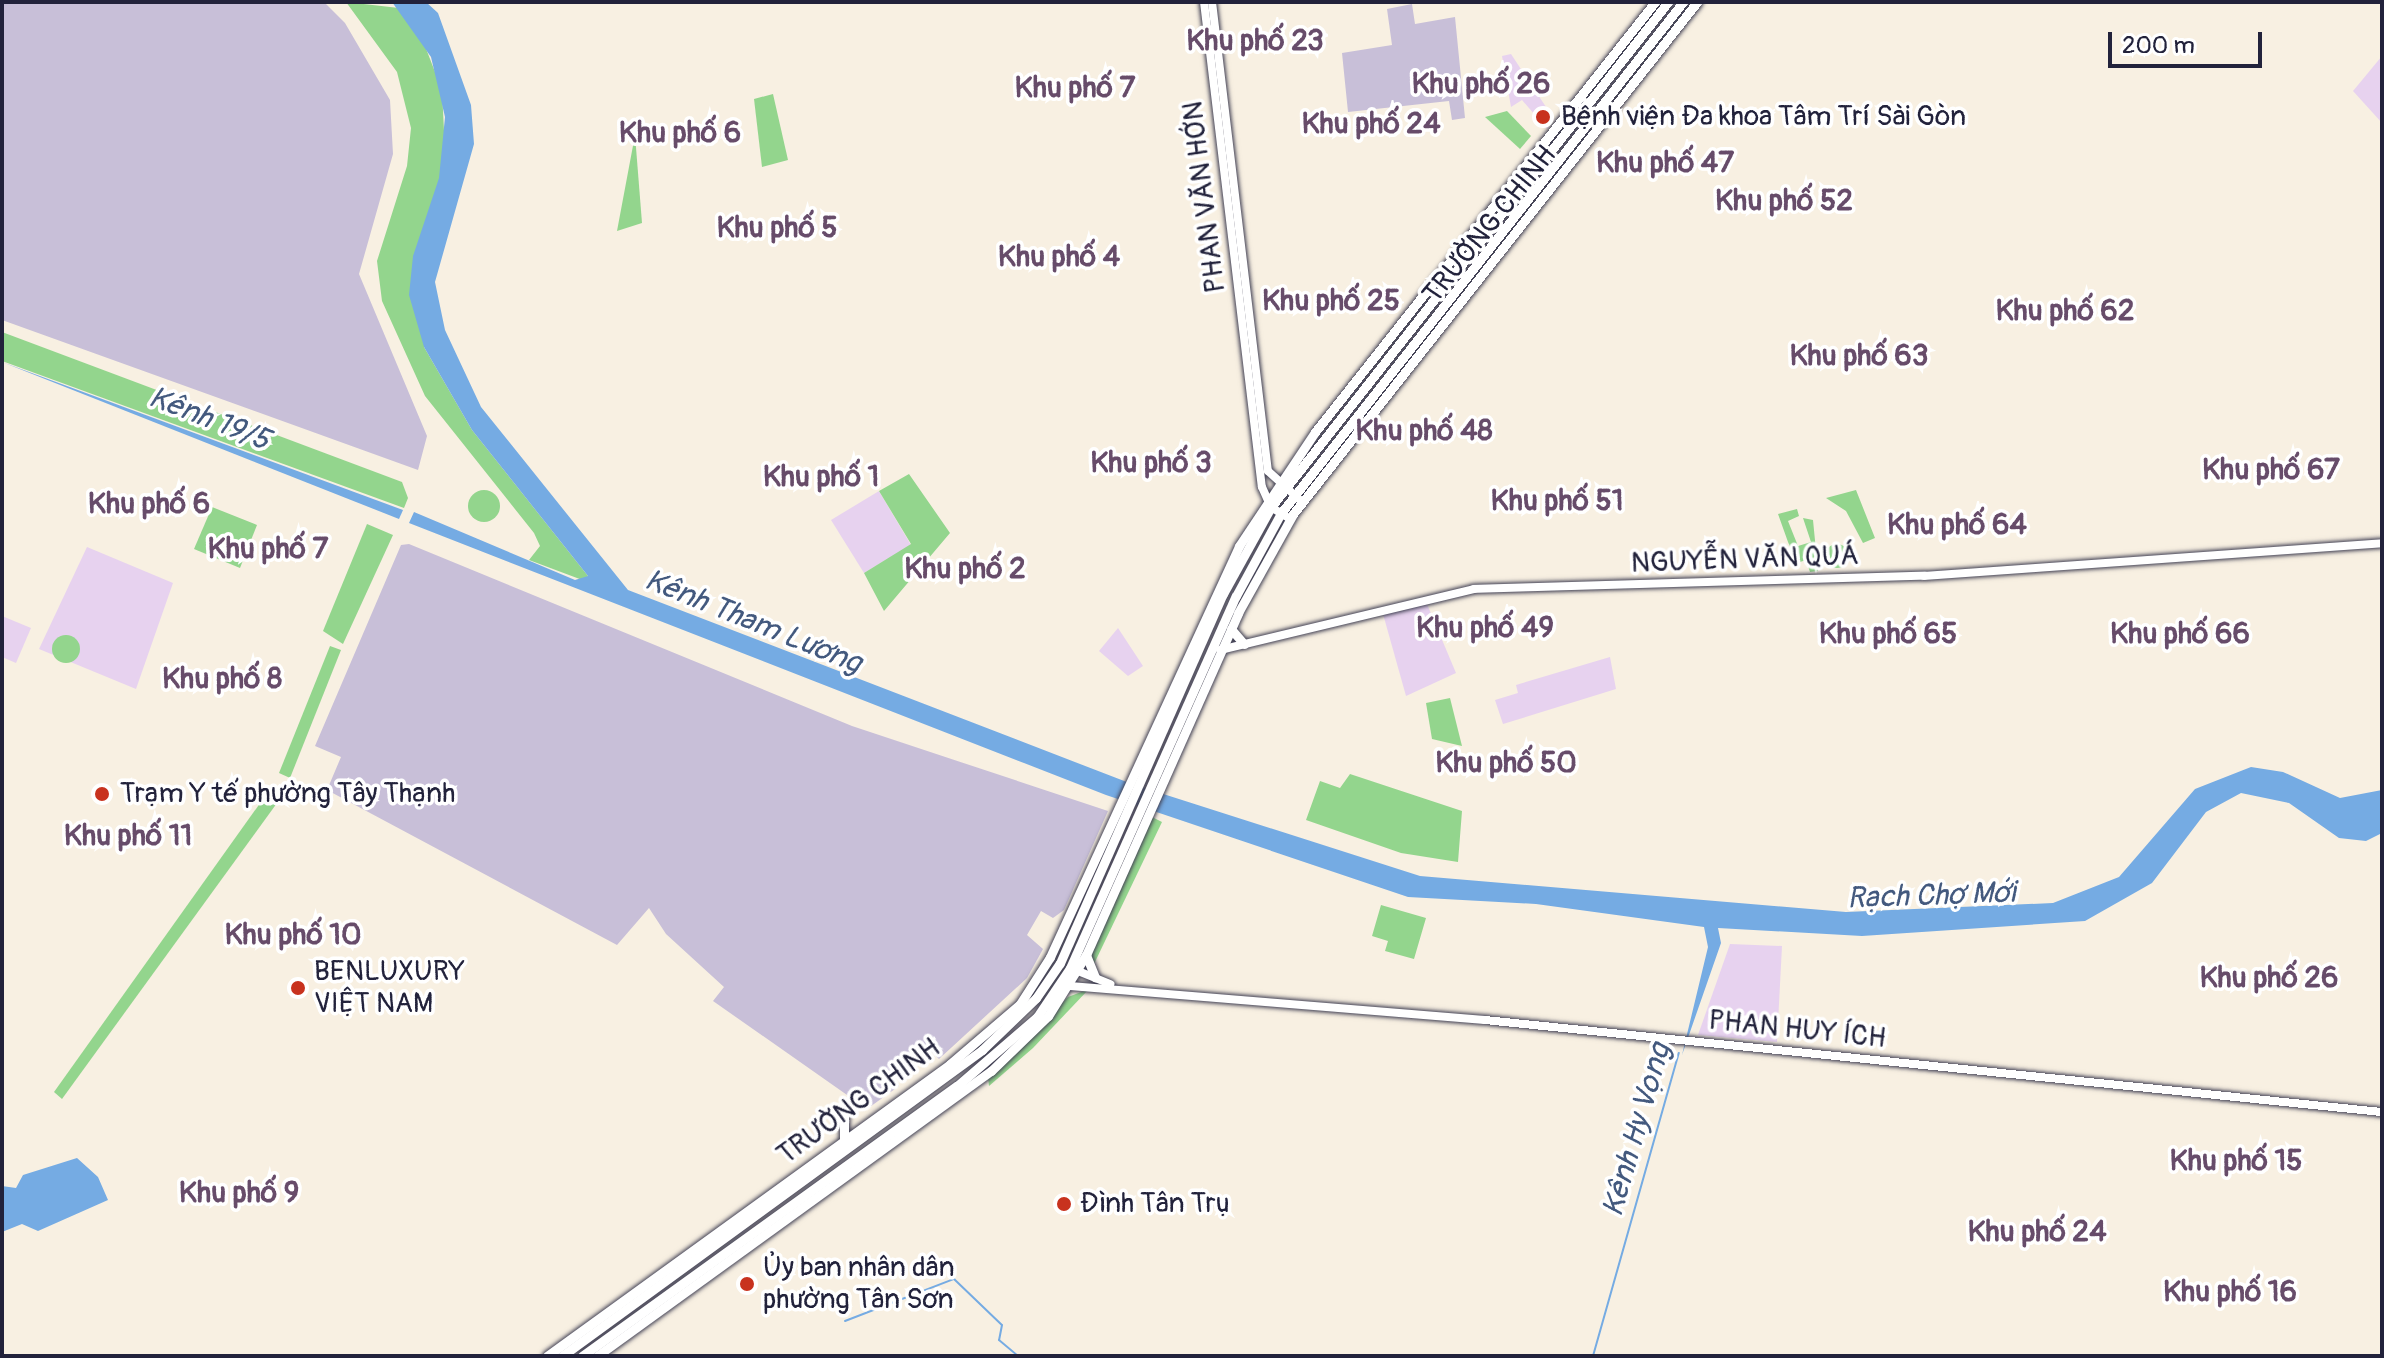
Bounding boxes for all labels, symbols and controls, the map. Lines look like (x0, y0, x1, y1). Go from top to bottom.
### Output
scale bar (2112, 16, 2266, 66)
district label: Khu phố 23 (1186, 23, 1324, 59)
text: 200 m (2122, 31, 2195, 60)
district label: Khu phố 26 (1411, 66, 1551, 102)
district label: Khu phố 7 (1015, 70, 1135, 106)
street label: PHAN VĂN HỚN (1177, 99, 1233, 295)
place label: Bệnh viện Đa khoa Tâm Trí Sài Gòn (1561, 100, 1966, 134)
district label: Khu phố 24 (1301, 106, 1441, 142)
marker: Bệnh viện Đa khoa Tâm Trí Sài Gòn (1532, 106, 1554, 128)
district label: Khu phố 6 (619, 115, 741, 151)
street label: TRƯỜNG CHINH (1416, 139, 1564, 311)
district label: Khu phố 47 (1596, 145, 1734, 181)
district label: Khu phố 52 (1715, 183, 1853, 219)
district label: Khu phố 5 (716, 210, 838, 246)
district label: Khu phố 4 (998, 239, 1120, 275)
district label: Khu phố 25 (1262, 283, 1400, 319)
district label: Khu phố 62 (1995, 293, 2135, 329)
district label: Khu phố 63 (1789, 338, 1929, 374)
water label: Kênh 19/5 (144, 380, 274, 458)
district label: Khu phố 48 (1355, 413, 1493, 449)
district label: Khu phố 3 (1090, 445, 1212, 481)
district label: Khu phố 67 (2202, 452, 2340, 488)
district label: Khu phố 1 (763, 459, 879, 495)
district label: Khu phố 51 (1491, 483, 1623, 519)
district label: Khu phố 6 (88, 486, 210, 522)
district label: Khu phố 64 (1887, 507, 2027, 543)
district label: Khu phố 7 (208, 531, 328, 567)
street label: NGUYỄN VĂN QUÁ (1630, 539, 1860, 581)
district label: Khu phố 2 (904, 551, 1026, 587)
water label: Kênh Tham Lương (639, 562, 867, 682)
district label: Khu phố 49 (1416, 610, 1554, 646)
district label: Khu phố 65 (1819, 616, 1957, 652)
district label: Khu phố 66 (2110, 616, 2250, 652)
district label: Khu phố 8 (162, 661, 282, 697)
district label: Khu phố 50 (1435, 745, 1577, 781)
place label: Trạm Y tế phường Tây Thạnh (120, 777, 455, 811)
marker: Trạm Y tế phường Tây Thạnh (91, 783, 113, 805)
district label: Khu phố 11 (64, 818, 192, 854)
water label: Rạch Chợ Mới (1846, 875, 2016, 917)
district label: Khu phố 10 (224, 917, 362, 953)
place label: BENLUXURY VIỆT NAM (314, 955, 465, 1021)
district label: Khu phố 26 (2199, 960, 2339, 996)
marker: BENLUXURY VIỆT NAM (289, 979, 307, 997)
street label: PHAN HUY ÍCH (1707, 1004, 1887, 1056)
street label: TRƯỜNG CHINH (771, 1032, 947, 1172)
water label: Kênh Hy Vọng (1595, 1039, 1679, 1221)
district label: Khu phố 15 (2170, 1143, 2302, 1179)
district label: Khu phố 9 (179, 1175, 299, 1211)
place label: Đình Tân Trụ (1080, 1187, 1230, 1221)
marker: Đình Tân Trụ (1055, 1195, 1073, 1213)
district label: Khu phố 24 (1967, 1214, 2107, 1250)
place label: Ủy ban nhân dân phường Tân Sơn (763, 1251, 955, 1317)
district label: Khu phố 16 (2163, 1274, 2297, 1310)
marker: Ủy ban nhân dân phường Tân Sơn (738, 1275, 756, 1293)

